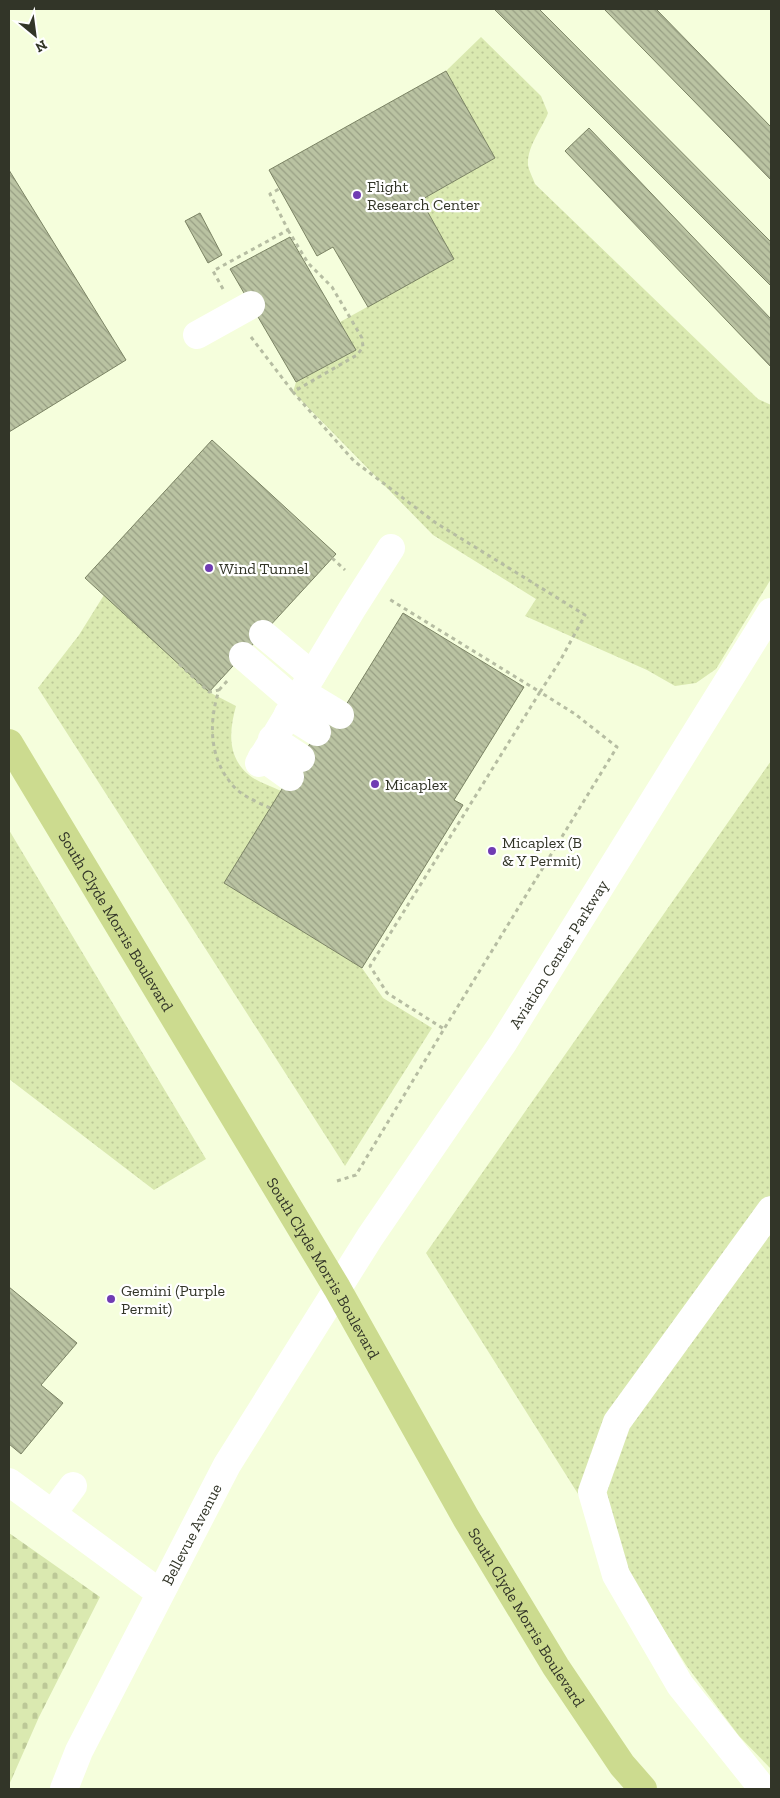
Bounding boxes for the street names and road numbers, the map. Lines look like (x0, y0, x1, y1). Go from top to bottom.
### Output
street label: South Clyde Morris Boulevard (55, 828, 178, 1015)
street label: Aviation Center Parkway (505, 875, 612, 1032)
street label: South Clyde Morris Boulevard (263, 1174, 384, 1362)
street label: Bellevue Avenue (157, 1480, 225, 1588)
street label: South Clyde Morris Boulevard (464, 1524, 589, 1710)

